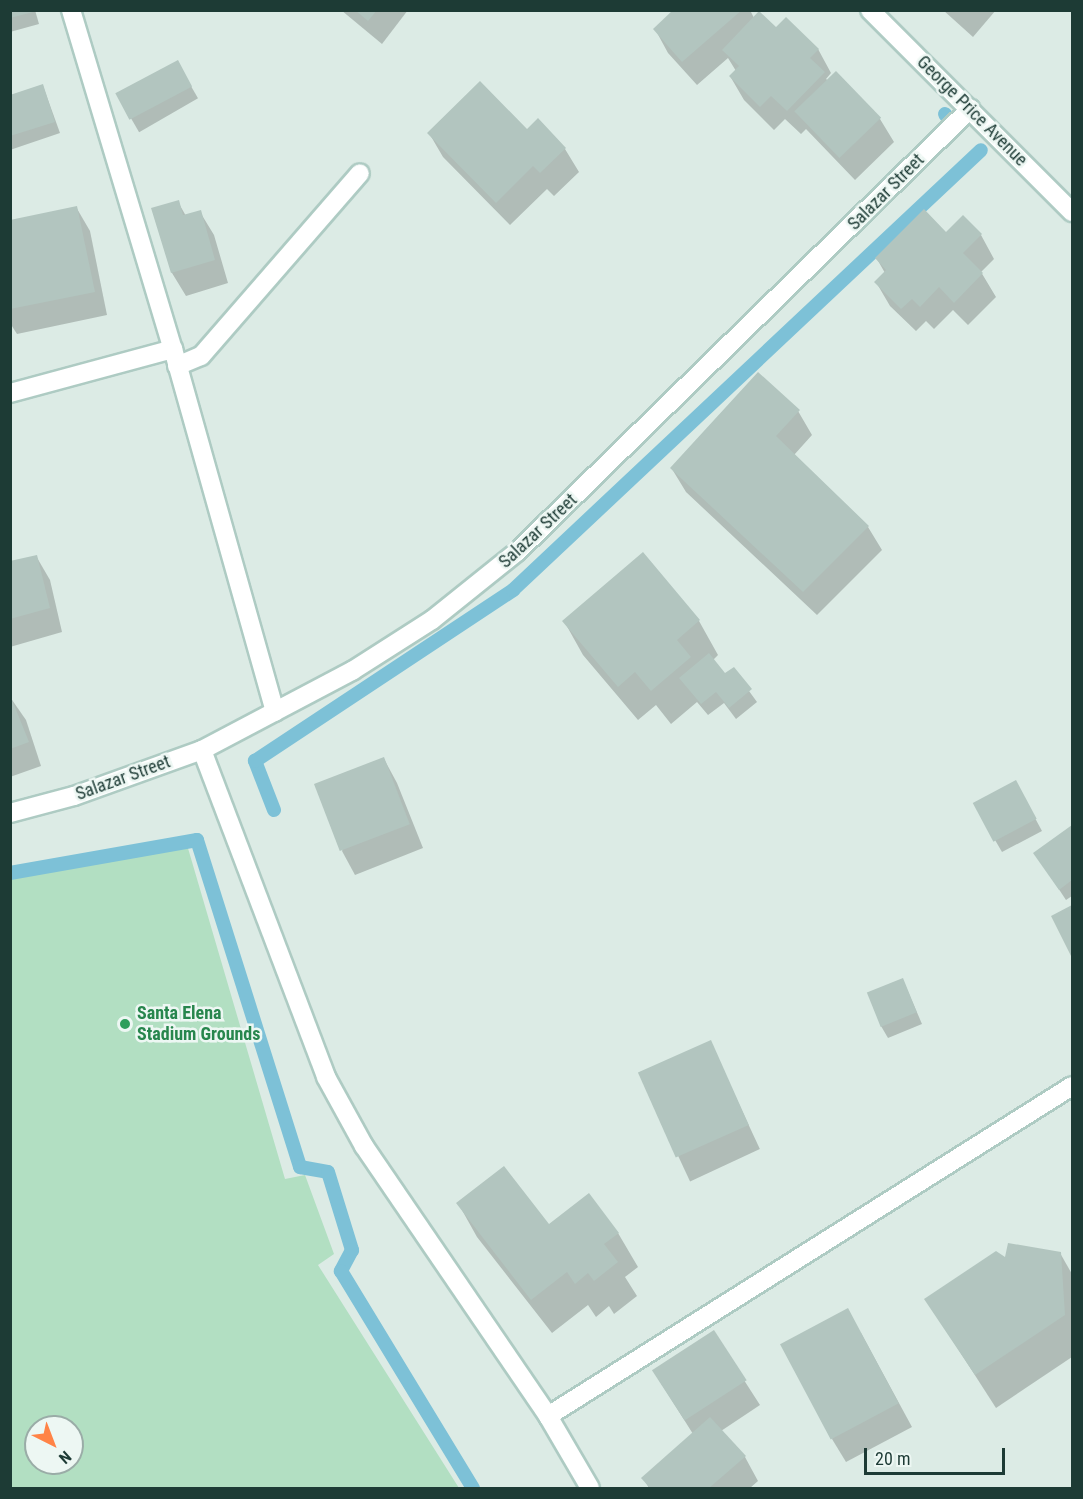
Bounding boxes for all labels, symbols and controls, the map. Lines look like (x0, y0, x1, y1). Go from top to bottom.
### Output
street label: George Price Avenue (912, 51, 1032, 171)
street label: Salazar Street (843, 149, 929, 235)
street label: Salazar Street (494, 489, 582, 573)
street label: Salazar Street (73, 751, 173, 805)
place label: Santa Elena Stadium Grounds (137, 1003, 260, 1046)
marker: Santa Elena Stadium Grounds (118, 1017, 132, 1031)
north arrow (24, 1415, 84, 1475)
scale bar (867, 1436, 1008, 1474)
text: N (55, 1447, 75, 1468)
text: 20 m (875, 1448, 910, 1469)

